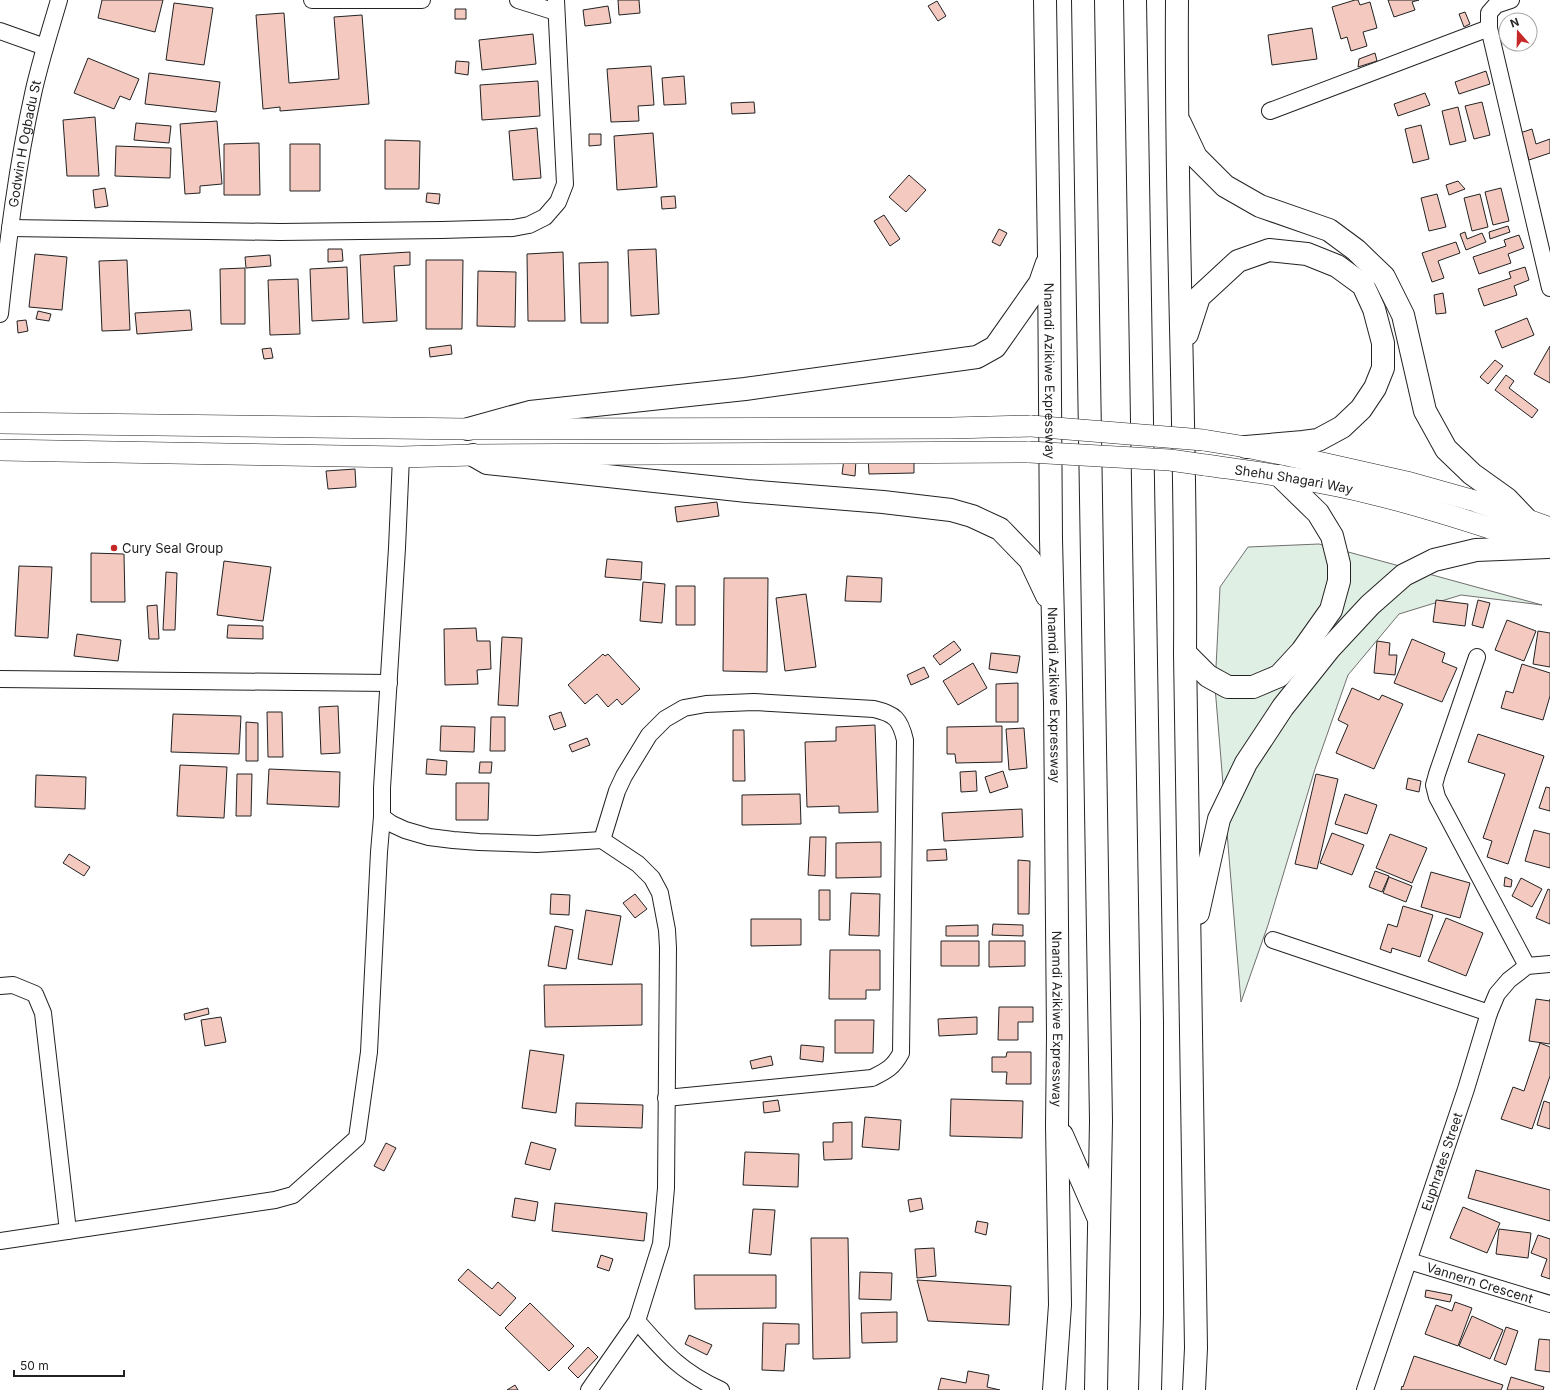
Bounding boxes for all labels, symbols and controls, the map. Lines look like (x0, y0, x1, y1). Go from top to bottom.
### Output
north arrow (1498, 12, 1538, 52)
text: N (1508, 15, 1521, 31)
street label: Godwin H Ogbadu St (5, 78, 44, 209)
street label: Nnamdi Azikiwe Expressway (1041, 283, 1058, 459)
street label: Shehu Shagari Way (1234, 461, 1355, 497)
place label: Cury Seal Group (122, 540, 223, 556)
marker: Cury Seal Group (109, 543, 119, 553)
street label: Nnamdi Azikiwe Expressway (1045, 607, 1064, 783)
street label: Nnamdi Azikiwe Expressway (1049, 931, 1066, 1107)
street label: Euphrates Street (1418, 1110, 1466, 1213)
street label: Vannern Crescent (1425, 1259, 1535, 1306)
scale bar (14, 1352, 124, 1378)
text: 50 m (20, 1358, 49, 1373)

